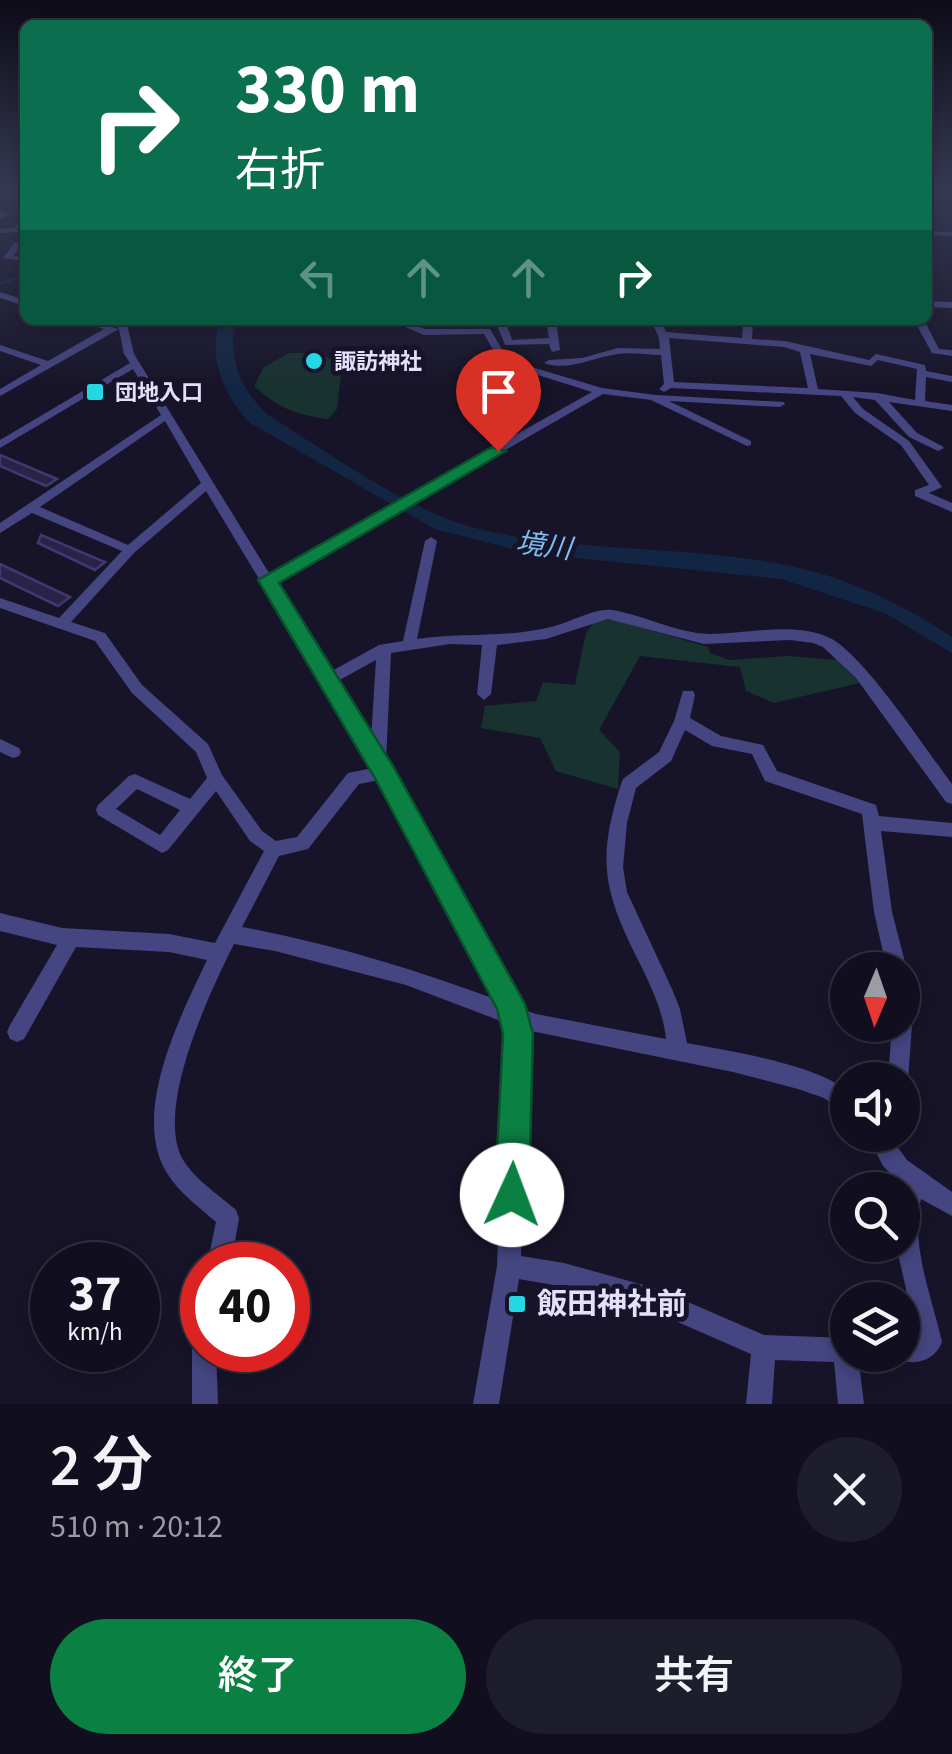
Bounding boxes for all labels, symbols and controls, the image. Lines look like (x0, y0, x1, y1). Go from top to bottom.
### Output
text: 330 m (235, 40, 420, 140)
icon: right (70, 60, 200, 190)
text: 右折 (235, 139, 325, 203)
icon: left (291, 250, 346, 305)
icon: ahead (396, 250, 451, 305)
icon: ahead (501, 250, 556, 305)
icon: right (606, 250, 661, 305)
place label: 諏訪神社 (334, 346, 422, 378)
pin (456, 349, 541, 452)
marker: 諏訪神社 (303, 350, 325, 372)
icon: arrive (471, 364, 526, 419)
place label: 団地入口 (115, 377, 203, 409)
marker: 団地入口 (84, 381, 106, 403)
water label: 境川 (514, 523, 577, 570)
north arrow (830, 952, 920, 1042)
map controls (830, 952, 920, 1372)
button: sound (830, 1062, 920, 1152)
position arrow (460, 1143, 564, 1247)
button: search (830, 1172, 920, 1262)
speed limit sign: 40 (180, 1242, 310, 1372)
text: 37 (69, 1259, 121, 1330)
button: layers (830, 1282, 920, 1372)
place label: 飯田神社前 (537, 1283, 687, 1326)
marker: 飯田神社前 (506, 1293, 528, 1315)
text: km/h (67, 1314, 123, 1350)
text: 2 分 (50, 1424, 153, 1509)
button: close (797, 1437, 902, 1542)
text: 510 m · 20:12 (50, 1504, 223, 1550)
button: 終了 (50, 1619, 466, 1734)
button: 共有 (486, 1619, 902, 1734)

